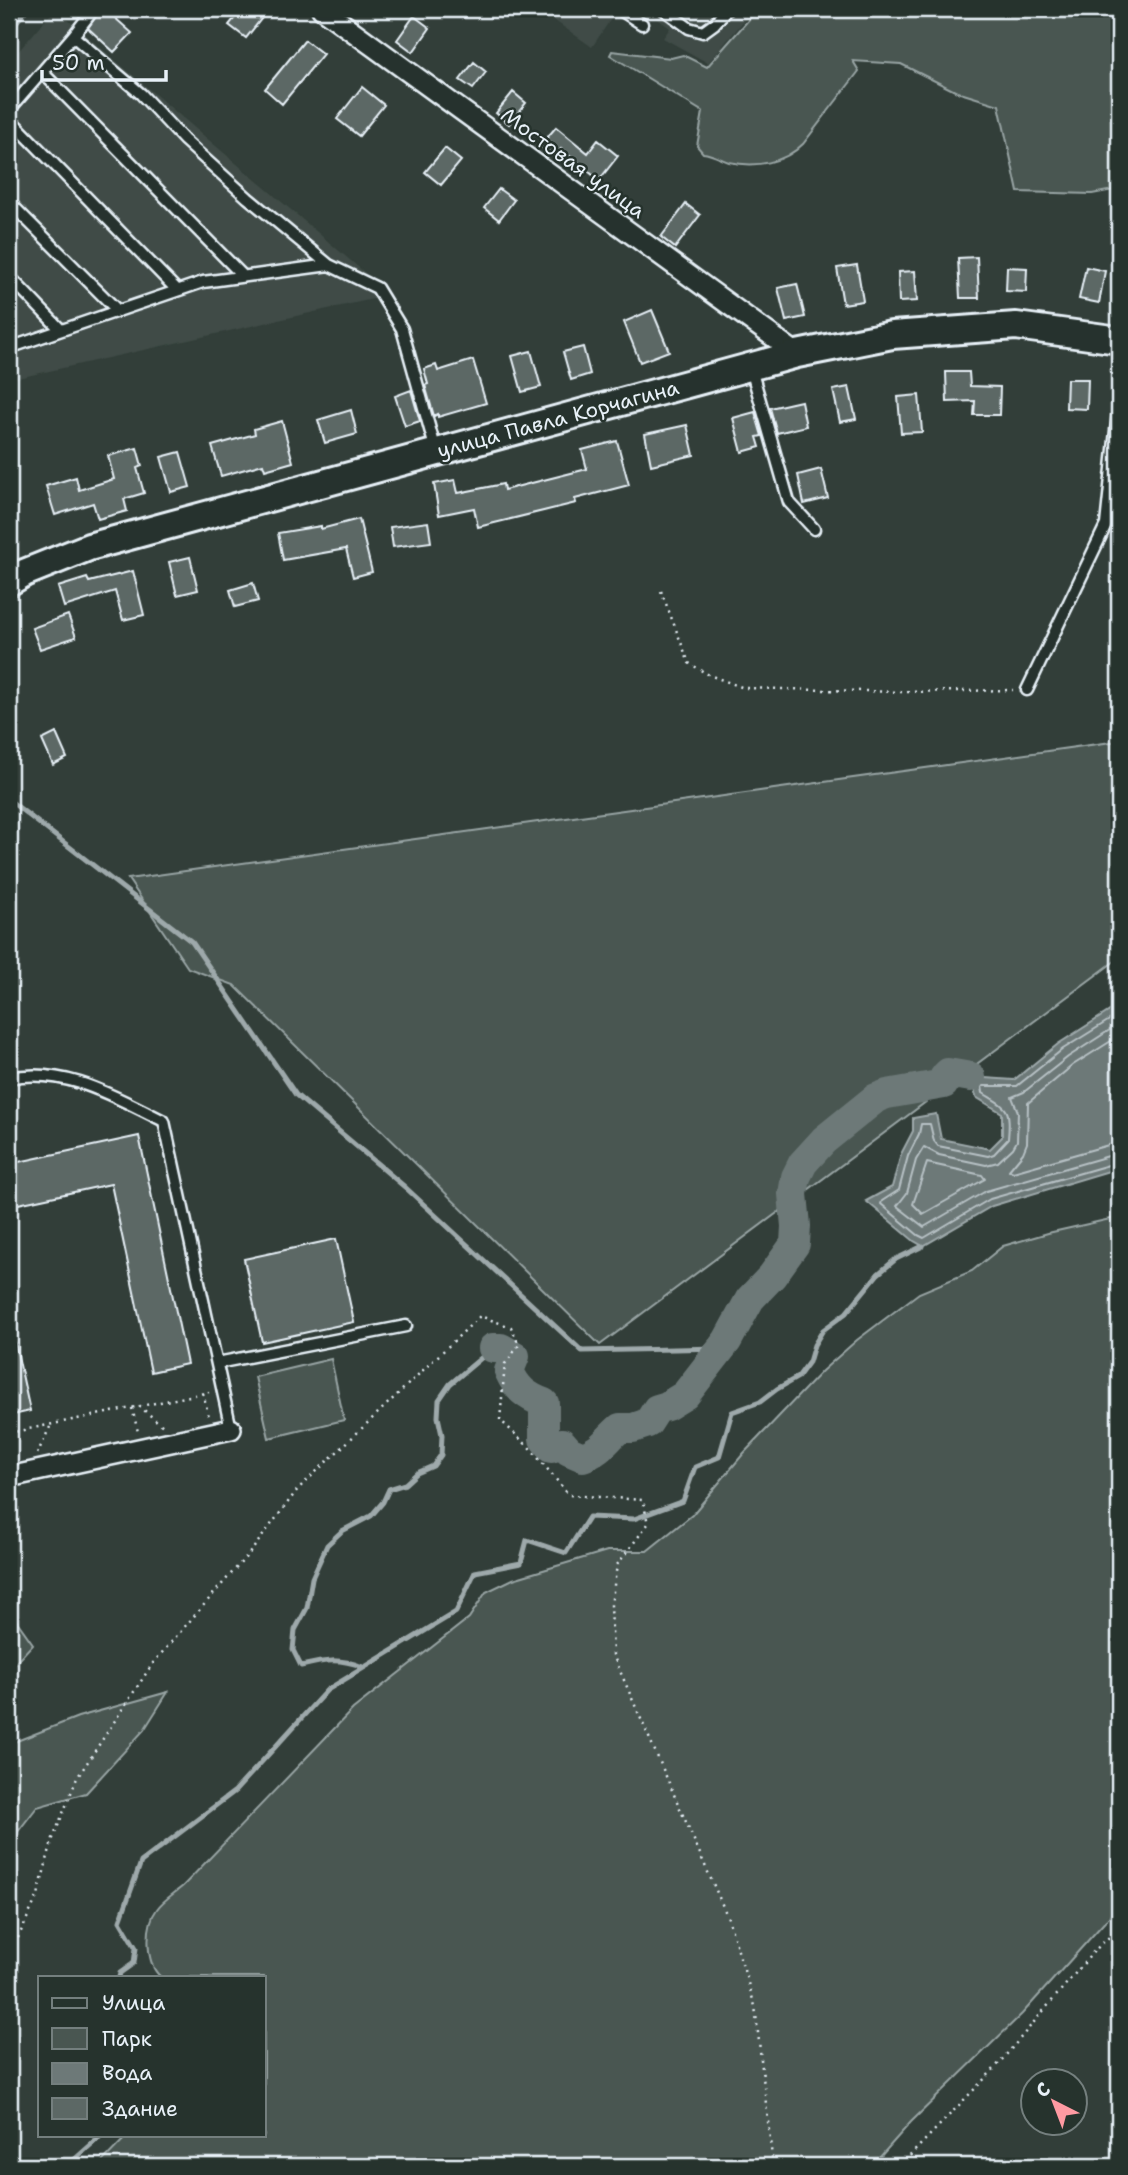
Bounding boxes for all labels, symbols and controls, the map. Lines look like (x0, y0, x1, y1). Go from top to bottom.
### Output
scale bar (42, 38, 166, 82)
text: 50 m (52, 49, 105, 77)
street label: Мостовая улица (495, 101, 651, 225)
street label: улица Павла Корчагина (434, 373, 682, 465)
legend (38, 1976, 266, 2136)
text: Улица (102, 1989, 165, 2017)
text: Парк (102, 2025, 152, 2053)
text: Вода (102, 2059, 152, 2087)
north arrow (1020, 2066, 1090, 2136)
text: С (1030, 2077, 1056, 2103)
text: Здание (102, 2095, 178, 2123)

